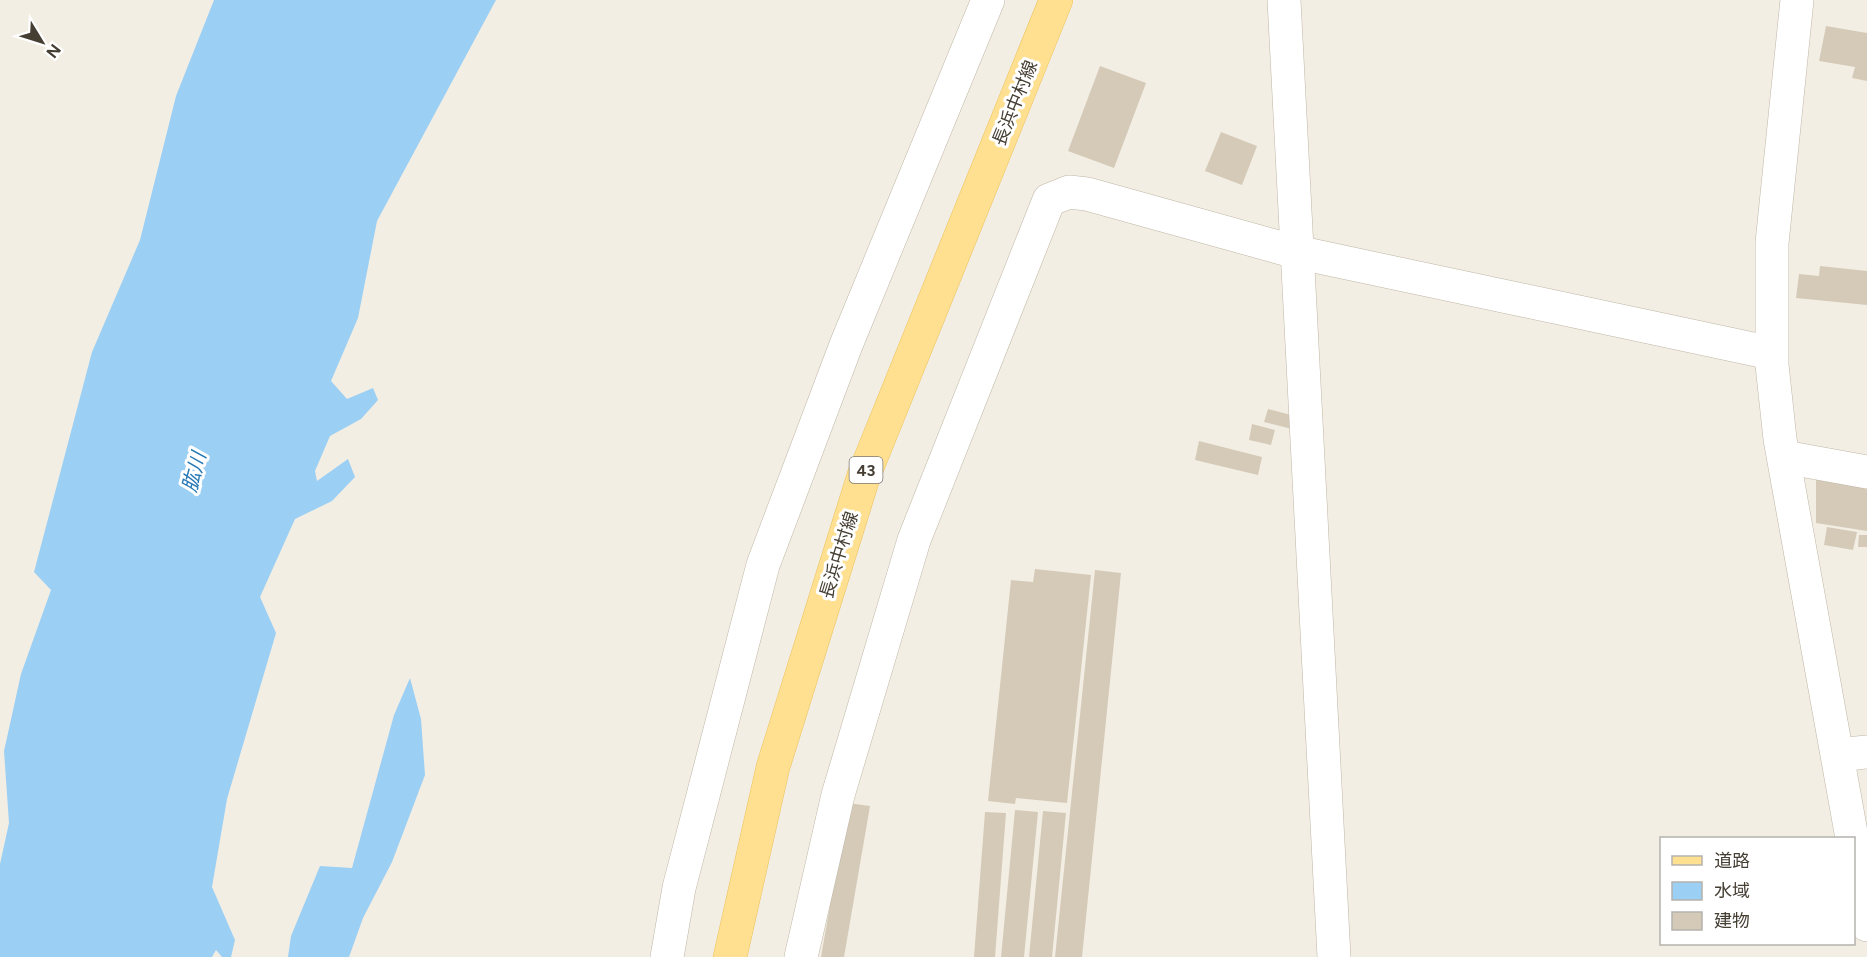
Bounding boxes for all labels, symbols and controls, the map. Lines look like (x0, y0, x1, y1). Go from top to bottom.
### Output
north arrow (12, 12, 72, 72)
text: N (42, 40, 65, 62)
street label: 長浜中村線 (988, 57, 1042, 149)
water label: 肱川 (177, 448, 211, 494)
road number: 43 (850, 457, 882, 483)
street label: 長浜中村線 (815, 509, 863, 601)
legend (1660, 837, 1855, 945)
text: 道路 (1714, 850, 1750, 872)
text: 水域 (1714, 880, 1750, 902)
text: 建物 (1714, 910, 1750, 932)

